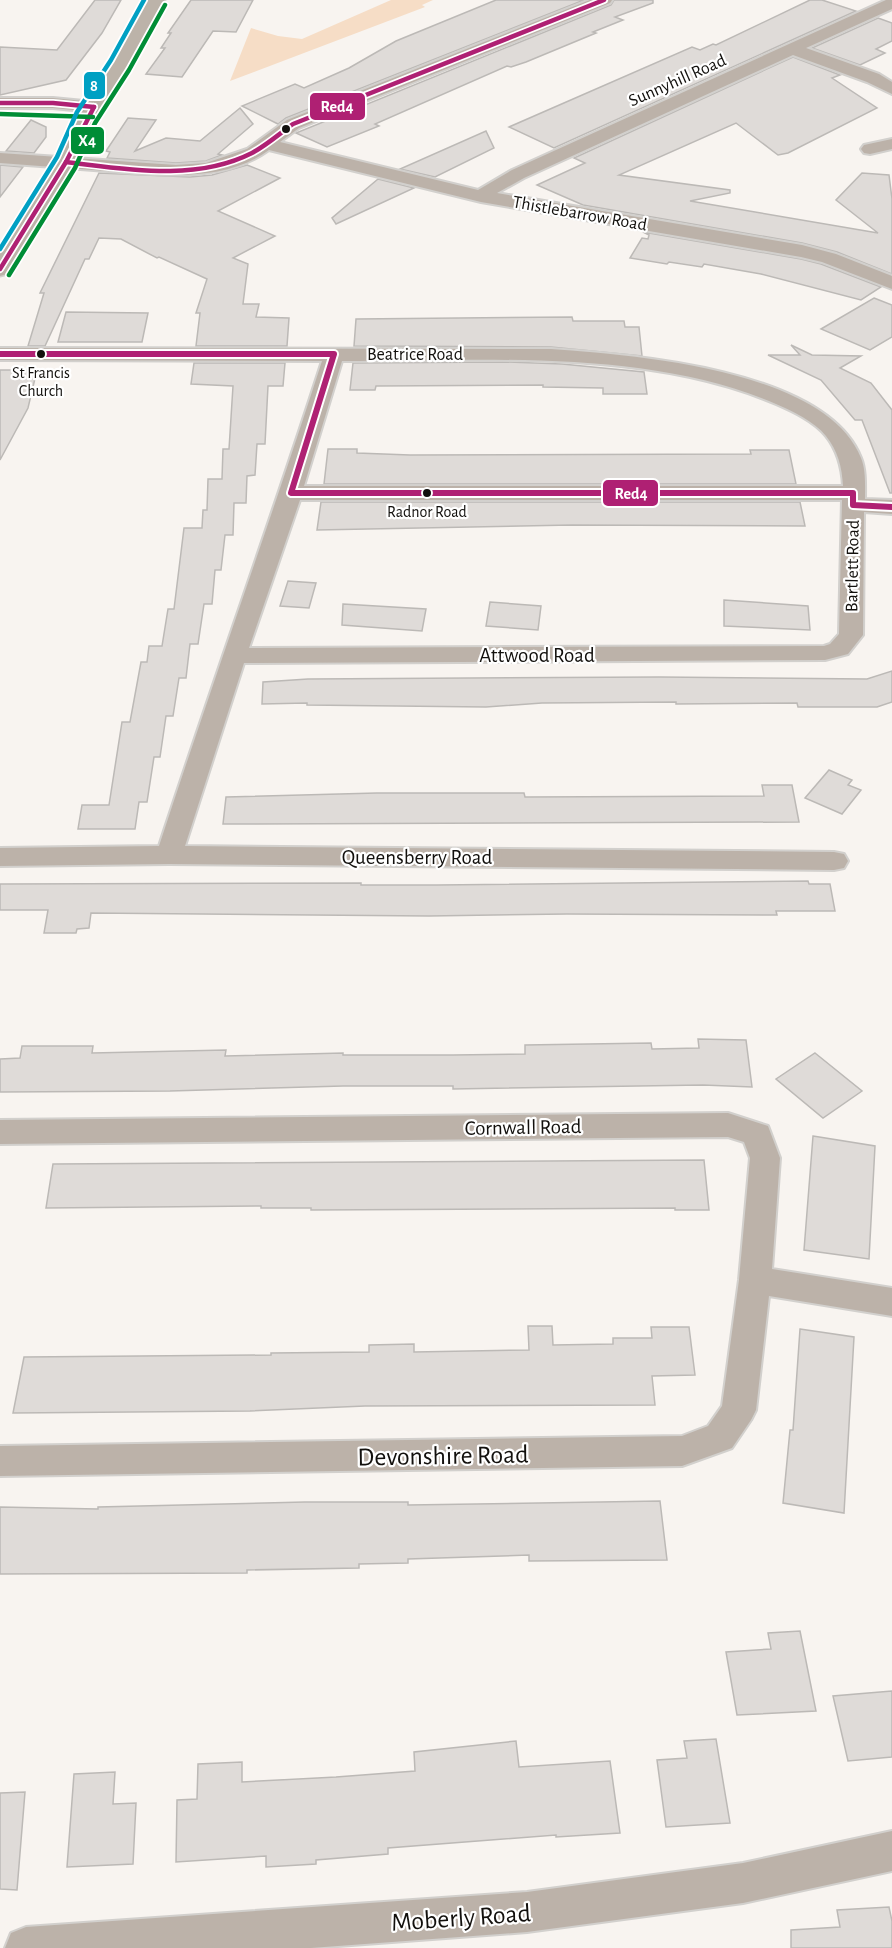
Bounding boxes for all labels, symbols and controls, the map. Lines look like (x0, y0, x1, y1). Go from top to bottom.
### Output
street label: Sunnyhill Road (626, 51, 729, 110)
line badge: 8 (83, 71, 106, 100)
text: 8 (90, 78, 98, 94)
line badge: Red4 (309, 92, 366, 121)
text: Red4 (321, 99, 353, 115)
unlabelled marker (280, 123, 292, 135)
line badge: X4 (70, 126, 105, 155)
text: X4 (78, 133, 96, 149)
street label: Thistlebarrow Road (511, 193, 648, 235)
street label: Beatrice Road (367, 346, 463, 364)
marker: St Francis Church (35, 348, 47, 360)
place label: St Francis Church (12, 365, 70, 399)
line badge: Red4 (602, 479, 659, 507)
text: Red4 (615, 486, 647, 502)
marker: Radnor Road (421, 487, 433, 499)
place label: Radnor Road (387, 504, 467, 520)
street label: Bartlett Road (843, 520, 863, 612)
street label: Attwood Road (479, 645, 595, 666)
street label: Queensberry Road (342, 847, 492, 868)
street label: Cornwall Road (464, 1116, 582, 1139)
street label: Devonshire Road (357, 1442, 529, 1470)
street label: Moberly Road (390, 1900, 532, 1936)

